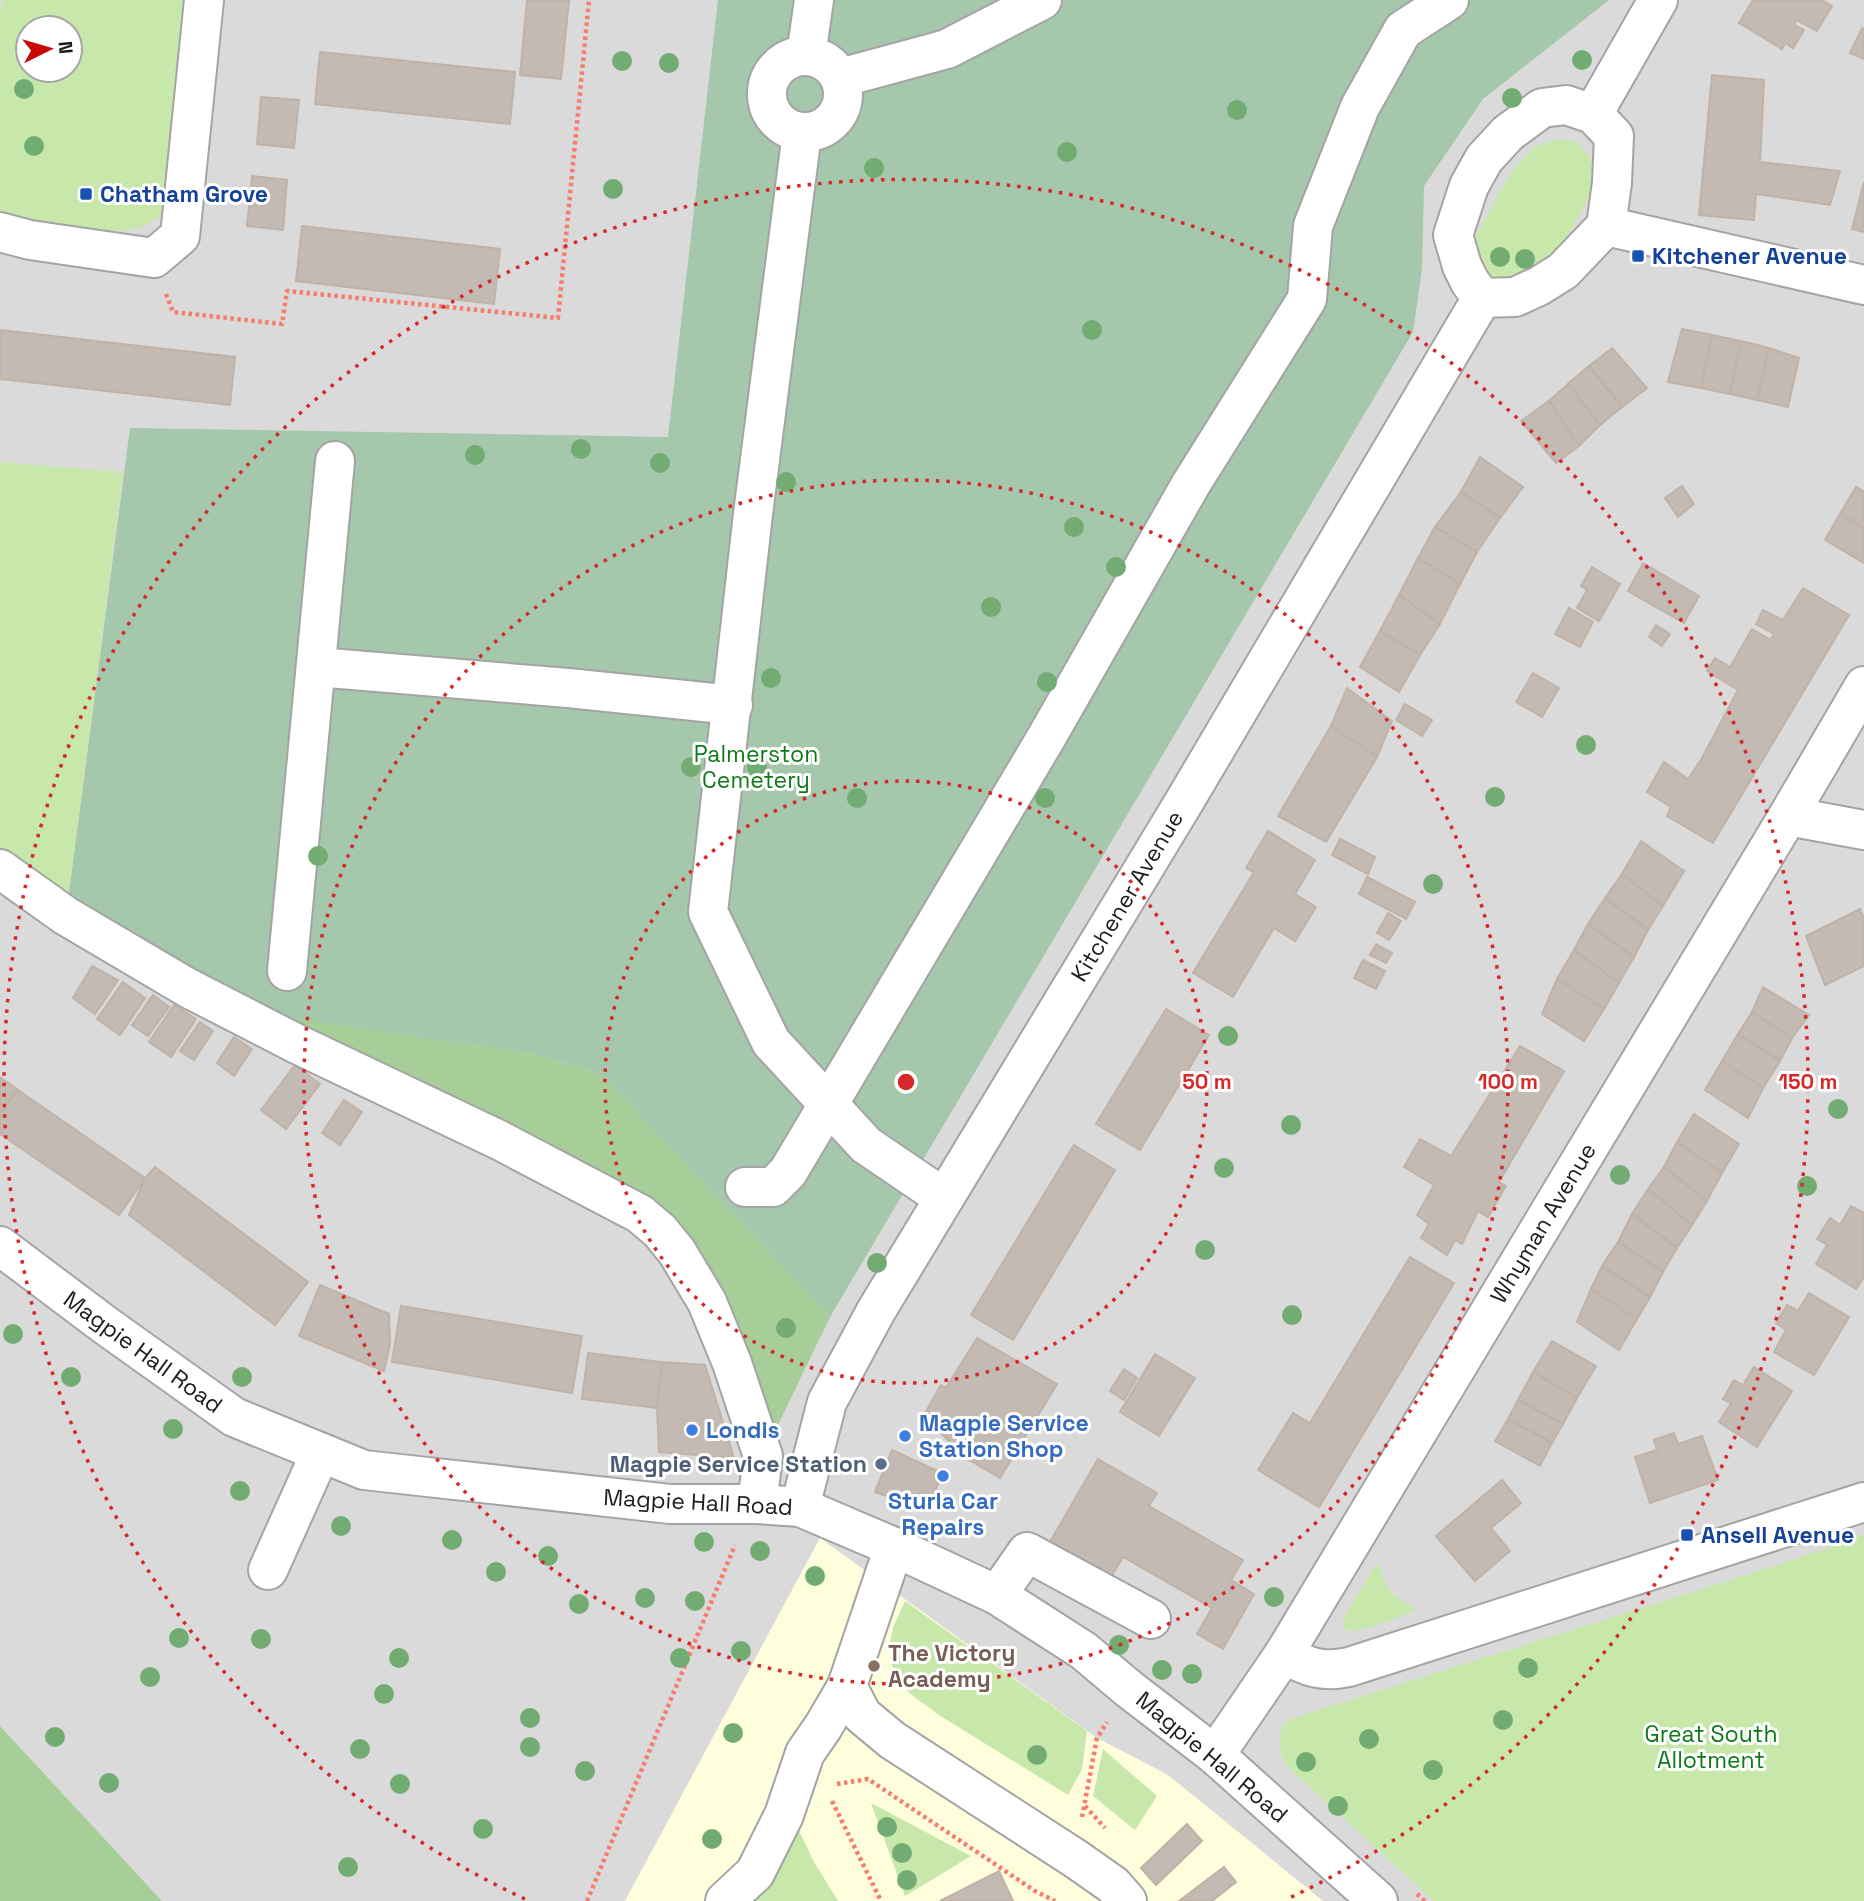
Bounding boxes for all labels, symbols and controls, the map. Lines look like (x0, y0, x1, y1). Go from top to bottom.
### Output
north arrow (14, 14, 84, 84)
text: N (52, 40, 78, 55)
place label: Chatham Grove (100, 179, 268, 209)
marker: Chatham Grove (78, 186, 94, 202)
place label: Kitchener Avenue (1652, 241, 1847, 271)
marker: Kitchener Avenue (1630, 248, 1646, 264)
park label: Palmerston Cemetery (694, 739, 818, 795)
street label: Kitchener Avenue (1064, 805, 1190, 987)
text: 50 m (1182, 1068, 1232, 1095)
text: 100 m (1478, 1068, 1538, 1095)
text: 150 m (1779, 1068, 1837, 1095)
centre of rings (894, 1070, 918, 1094)
street label: Whyman Avenue (1483, 1137, 1603, 1309)
street label: Magpie Hall Road (58, 1284, 228, 1420)
place label: Magpie Service Station Shop (919, 1408, 1089, 1464)
place label: Londis (706, 1415, 780, 1445)
marker: Londis (684, 1422, 700, 1438)
marker: Magpie Service Station Shop (897, 1428, 913, 1444)
place label: Magpie Service Station (610, 1449, 867, 1479)
marker: Magpie Service Station (873, 1456, 889, 1472)
marker: Sturla Car Repairs (935, 1468, 951, 1484)
street label: Magpie Hall Road (603, 1482, 793, 1522)
place label: Sturla Car Repairs (888, 1486, 998, 1542)
place label: Ansell Avenue (1701, 1520, 1854, 1550)
marker: Ansell Avenue (1679, 1527, 1695, 1543)
place label: The Victory Academy (888, 1638, 1015, 1694)
marker: The Victory Academy (866, 1658, 882, 1674)
street label: Magpie Hall Road (1130, 1685, 1294, 1829)
park label: Great South Allotment (1644, 1719, 1778, 1775)

